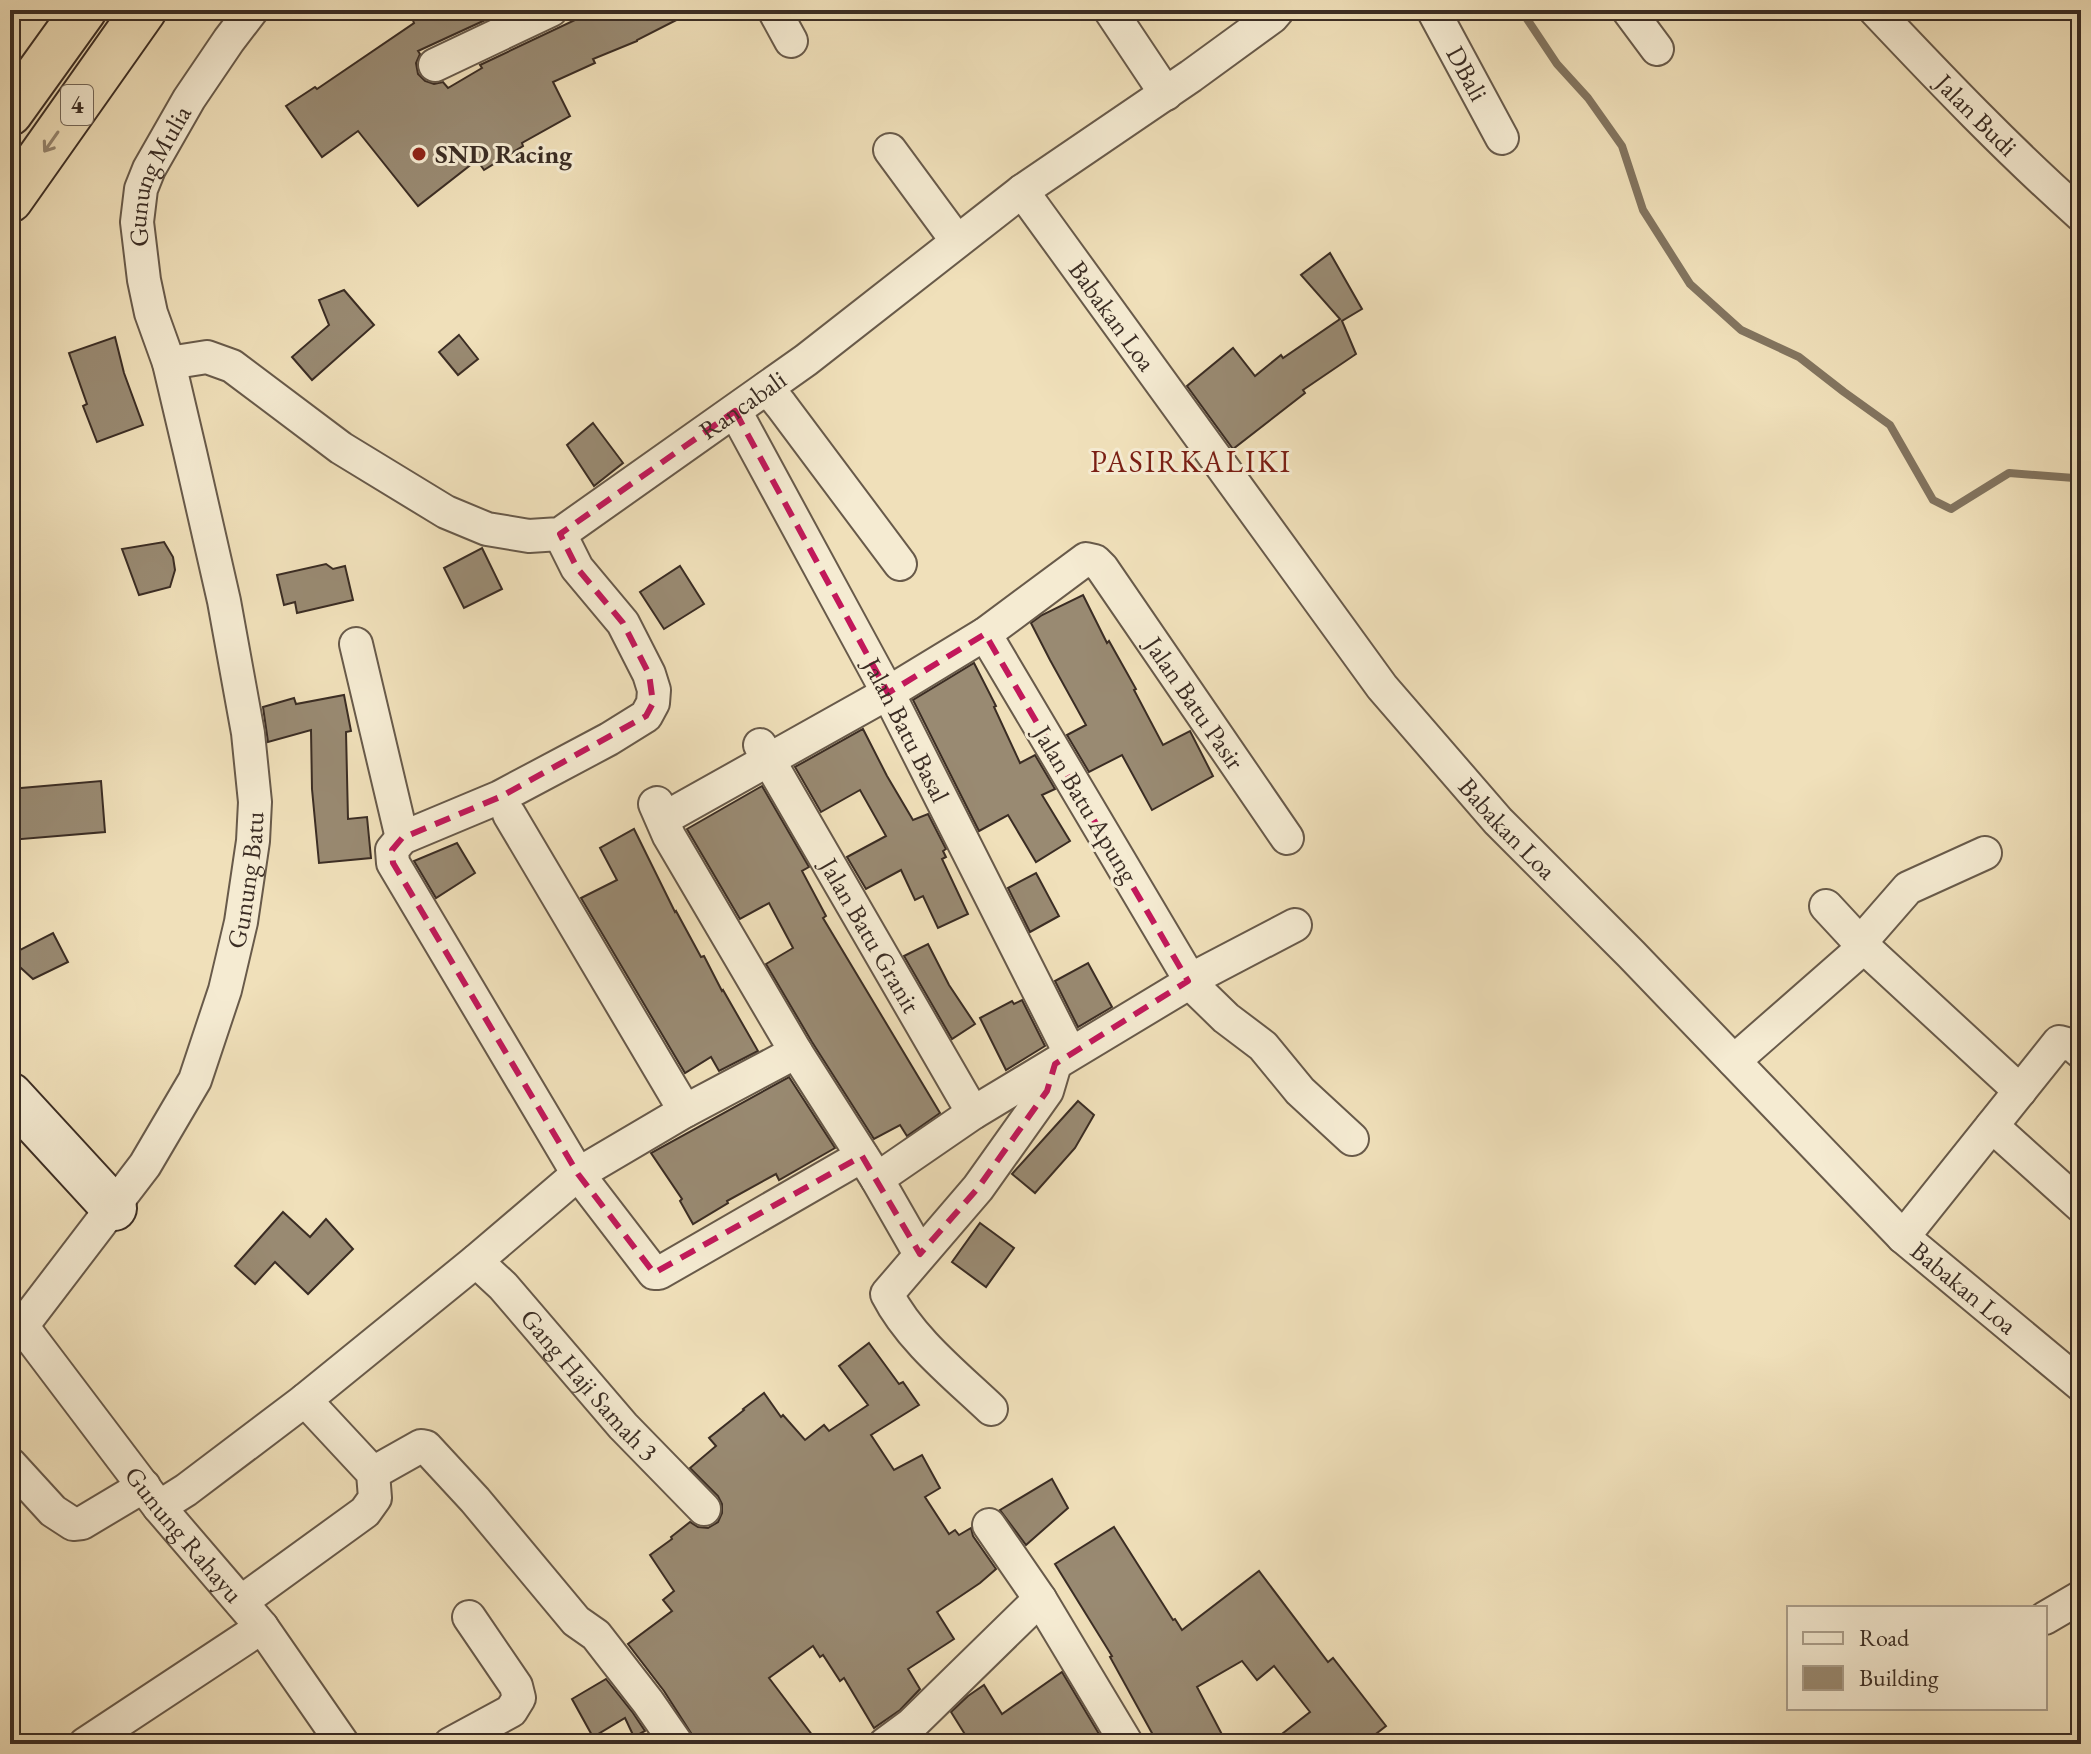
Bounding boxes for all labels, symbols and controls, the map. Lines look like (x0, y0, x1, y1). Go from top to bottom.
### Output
street label: DBali (1438, 40, 1496, 107)
street label: Jalan Budi (1927, 65, 2025, 164)
road number: 4 (61, 85, 93, 125)
street label: Gunung Mulia (119, 99, 199, 249)
one-way arrow (43, 131, 59, 153)
place label: SND Racing (435, 137, 573, 171)
marker: SND Racing (410, 145, 428, 163)
street label: Babakan Loa (1061, 254, 1164, 378)
street label: Rancabali (692, 362, 793, 447)
district label: PASIRKALIKI (1090, 442, 1292, 481)
street label: Jalan Batu Pasir (1136, 628, 1252, 777)
street label: Jalan Batu Basal (854, 650, 957, 808)
street label: Jalan Batu Apung (1025, 717, 1147, 889)
street label: Babakan Loa (1451, 770, 1564, 887)
street label: Gunung Batu (218, 810, 271, 952)
street label: Jalan Batu Granit (811, 850, 928, 1019)
street label: Babakan Loa (1904, 1234, 2025, 1342)
street label: Gang Haji Samah 3 (513, 1302, 665, 1469)
street label: Gunung Rahayu (117, 1459, 251, 1610)
legend (1787, 1606, 2047, 1710)
text: Road (1859, 1622, 1910, 1653)
text: Building (1859, 1662, 1939, 1693)

